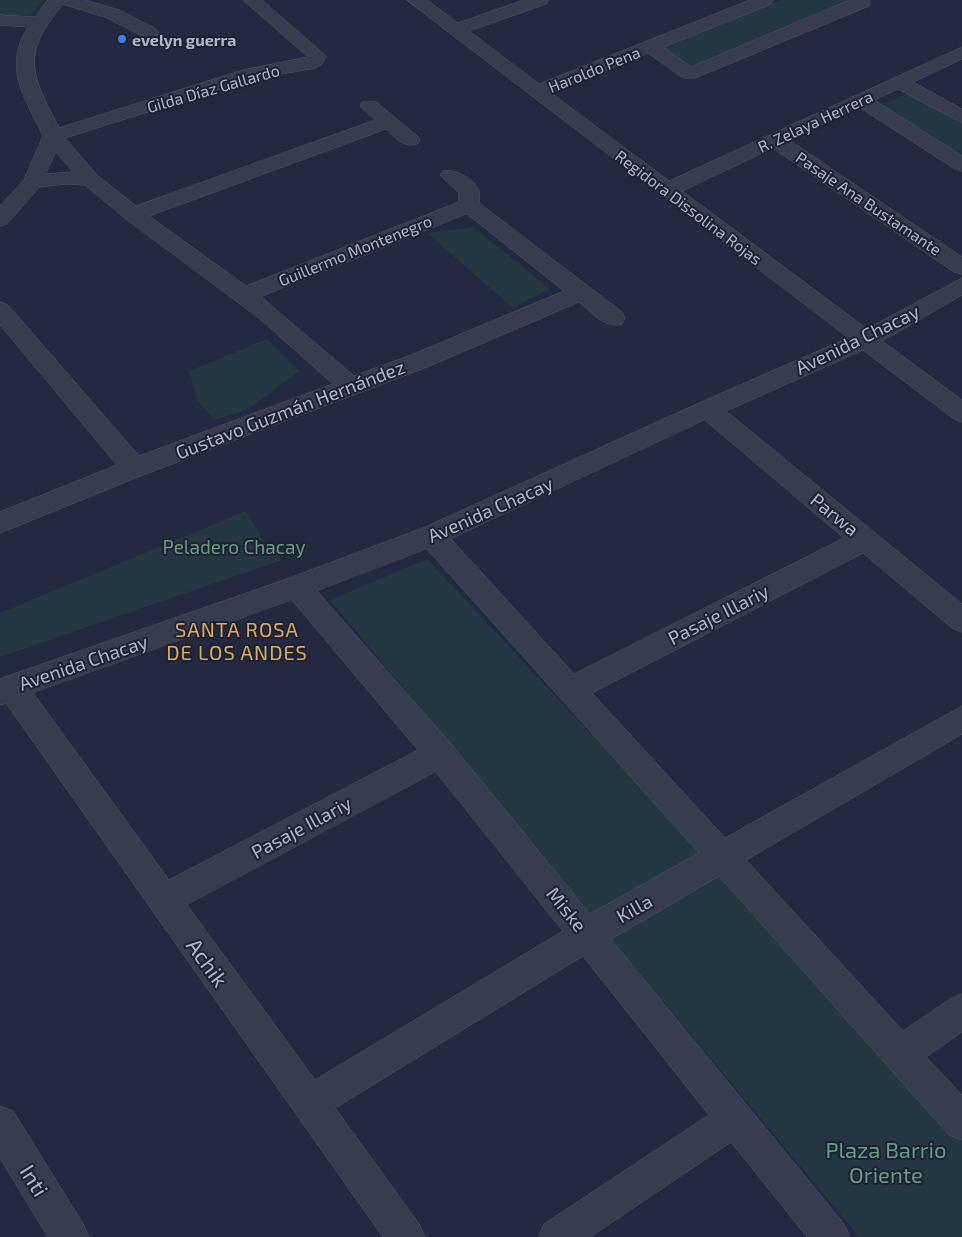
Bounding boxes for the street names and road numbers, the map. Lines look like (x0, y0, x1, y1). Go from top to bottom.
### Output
street label: Haroldo Pena (545, 42, 643, 96)
street label: Gilda Díaz Gallardo (145, 60, 281, 116)
street label: R. Zelaya Herrera (754, 86, 876, 156)
street label: Regidora Dissolina Rojas (611, 146, 766, 269)
street label: Pasaje Ana Bustamante (792, 147, 945, 260)
street label: Guillermo Montenegro (276, 211, 434, 289)
street label: Avenida Chacay (791, 299, 923, 379)
street label: Gustavo Guzmán Hernández (172, 355, 408, 463)
street label: Avenida Chacay (424, 471, 556, 547)
street label: Parwa (806, 488, 864, 540)
street label: Pasaje Illariy (664, 579, 772, 649)
street label: Avenida Chacay (15, 629, 151, 695)
street label: Pasaje Illariy (247, 791, 355, 863)
street label: Miske (542, 882, 592, 936)
street label: Killa (612, 889, 656, 927)
street label: Achik (182, 933, 234, 991)
street label: Inti (15, 1159, 55, 1201)

